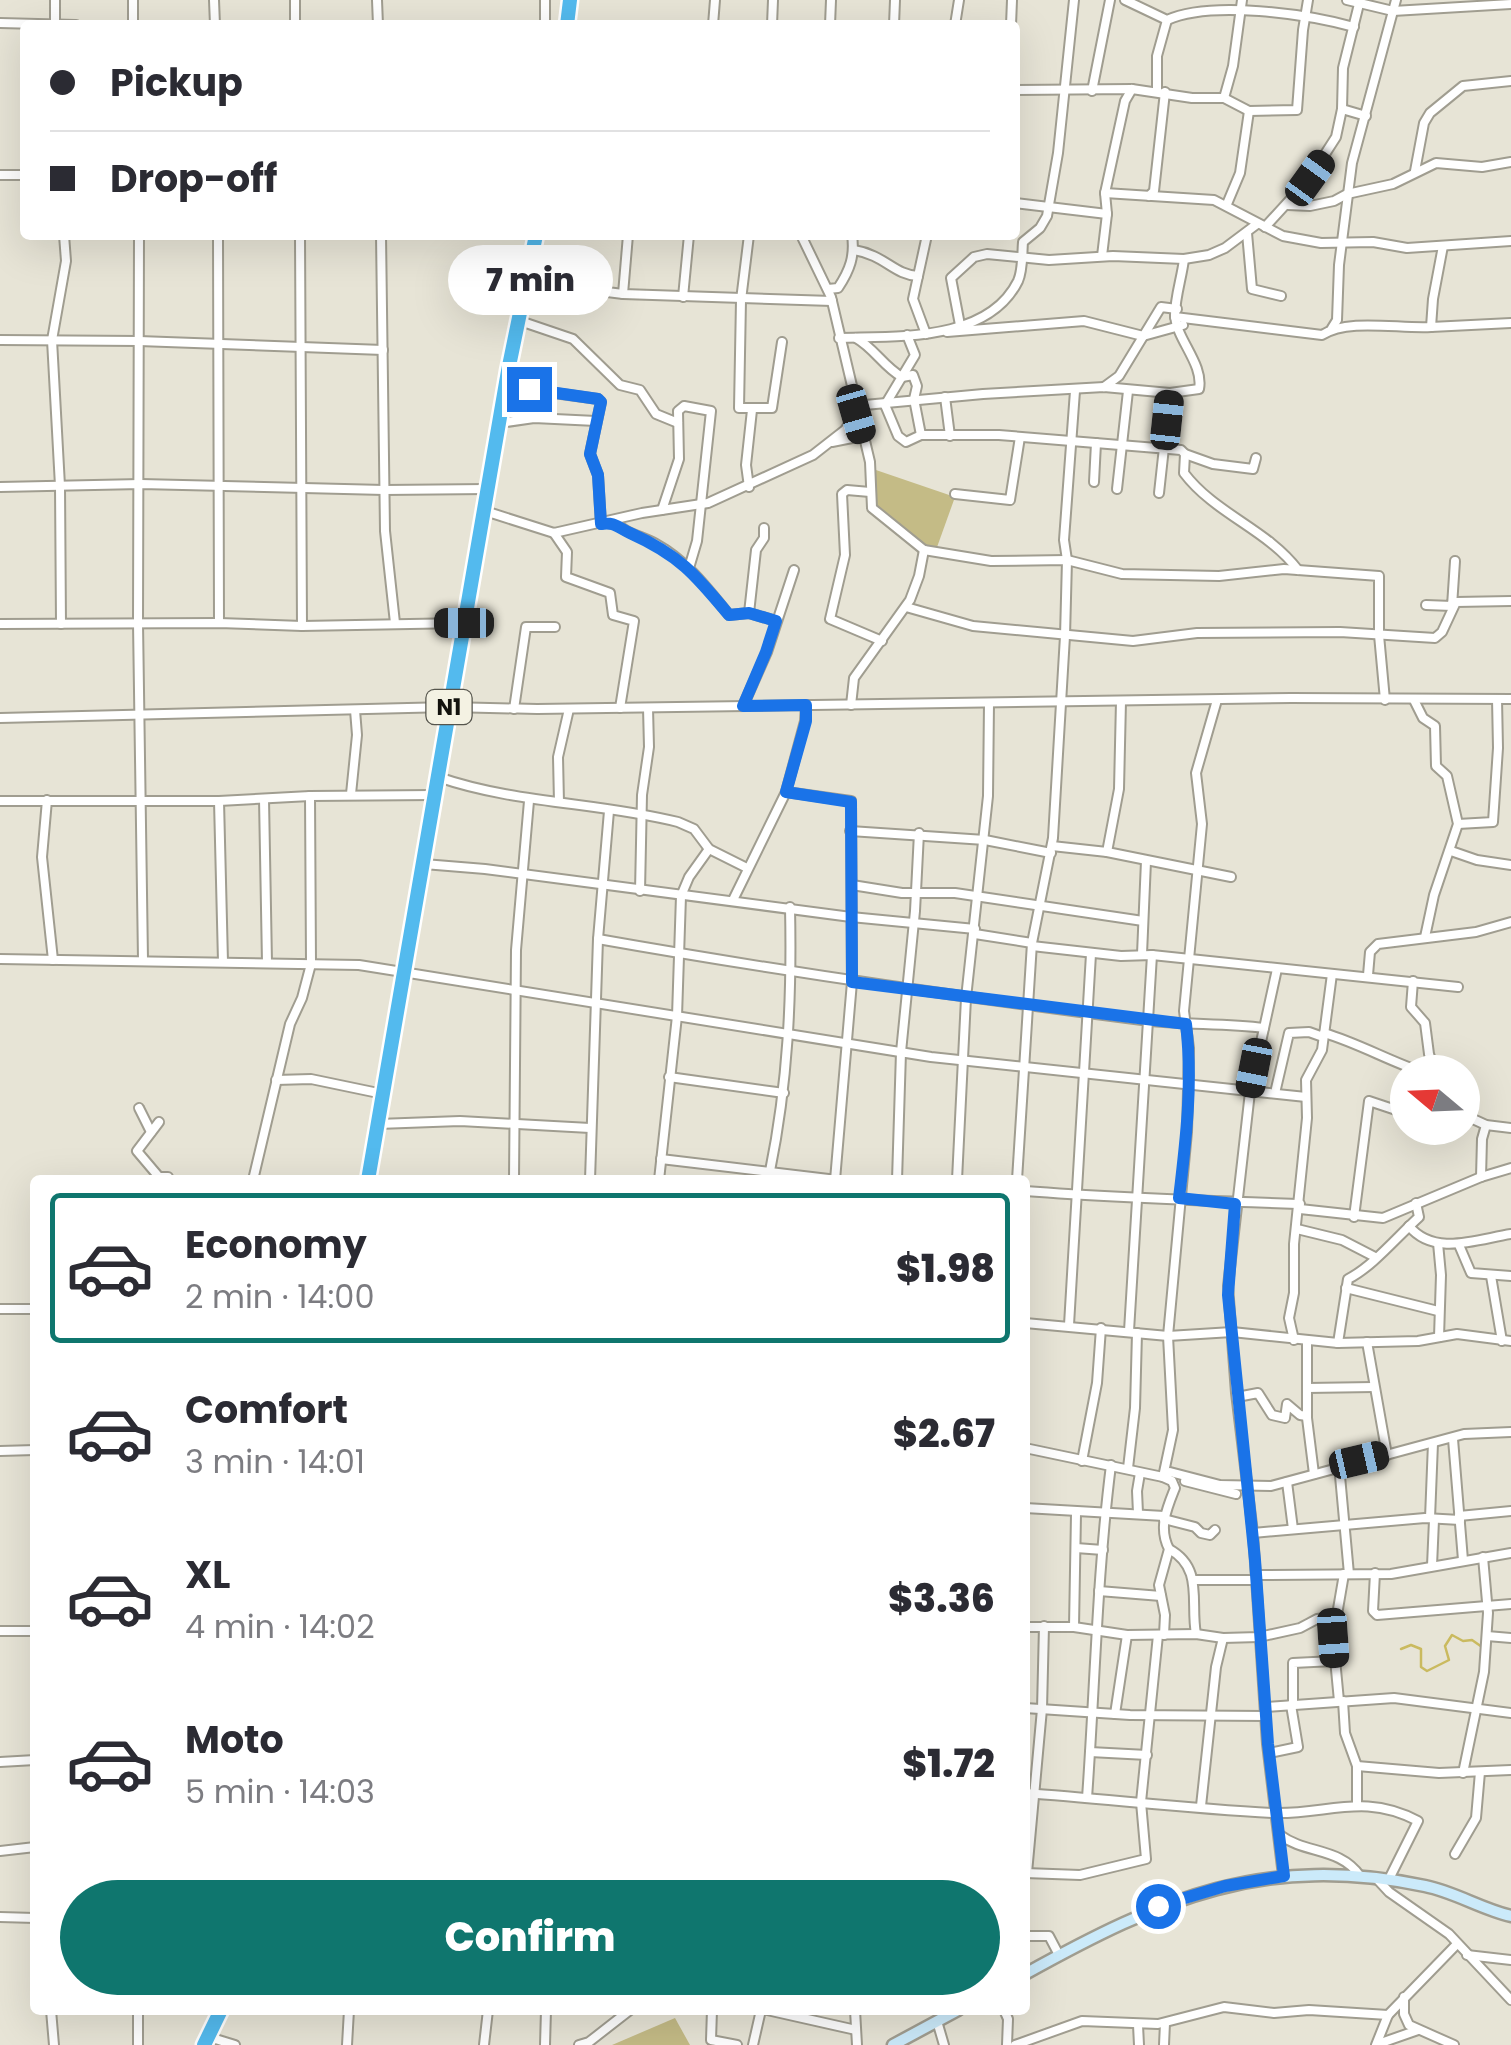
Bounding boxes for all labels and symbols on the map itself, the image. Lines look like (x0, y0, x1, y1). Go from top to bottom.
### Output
car (1280, 145, 1340, 211)
callout: 7 min (446, 244, 612, 314)
route end (507, 367, 552, 412)
car (833, 381, 879, 447)
car (1149, 389, 1185, 451)
car (434, 608, 494, 638)
road number: N1 (426, 690, 472, 724)
car (1234, 1036, 1274, 1100)
north arrow (1390, 1055, 1480, 1145)
car (1326, 1439, 1392, 1481)
car (1316, 1607, 1350, 1669)
route start (1136, 1884, 1181, 1929)

